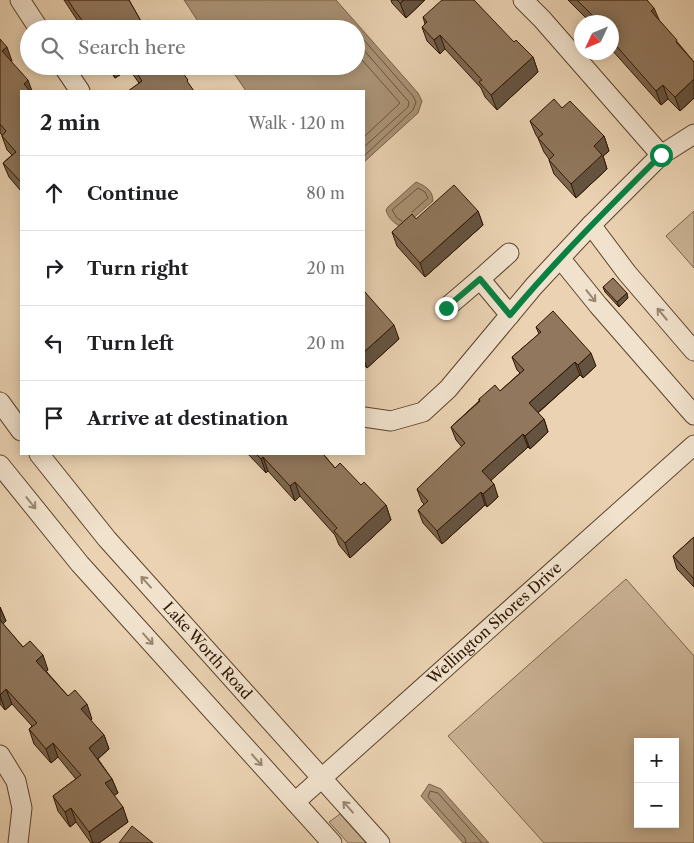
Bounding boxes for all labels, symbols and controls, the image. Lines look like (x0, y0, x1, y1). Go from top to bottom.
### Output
north arrow (574, 15, 619, 60)
search box (20, 20, 365, 75)
icon: search (38, 34, 66, 62)
text: Search here (78, 36, 186, 59)
text: 2 min (40, 110, 100, 135)
text: Walk · 120 m (249, 113, 345, 133)
route start (650, 144, 673, 167)
icon: ahead (40, 179, 68, 207)
text: Continue (87, 182, 179, 205)
text: 80 m (306, 183, 345, 203)
icon: right (40, 254, 68, 282)
text: Turn right (87, 257, 188, 280)
text: 20 m (306, 258, 345, 278)
one-way arrow (585, 289, 596, 302)
route end (435, 297, 458, 320)
one-way arrow (657, 308, 668, 321)
icon: left (40, 329, 68, 357)
text: Turn left (87, 332, 174, 355)
text: 20 m (306, 333, 345, 353)
icon: arrive (40, 404, 68, 432)
text: Arrive at destination (87, 407, 288, 430)
one-way arrow (25, 496, 36, 509)
street label: Wellington Shores Drive (422, 558, 566, 689)
one-way arrow (140, 575, 152, 588)
street label: Lake Worth Road (159, 598, 256, 703)
one-way arrow (142, 633, 154, 646)
map controls (634, 738, 679, 828)
button: + (634, 738, 679, 783)
one-way arrow (251, 753, 263, 766)
button: − (634, 783, 679, 828)
one-way arrow (342, 800, 354, 813)

